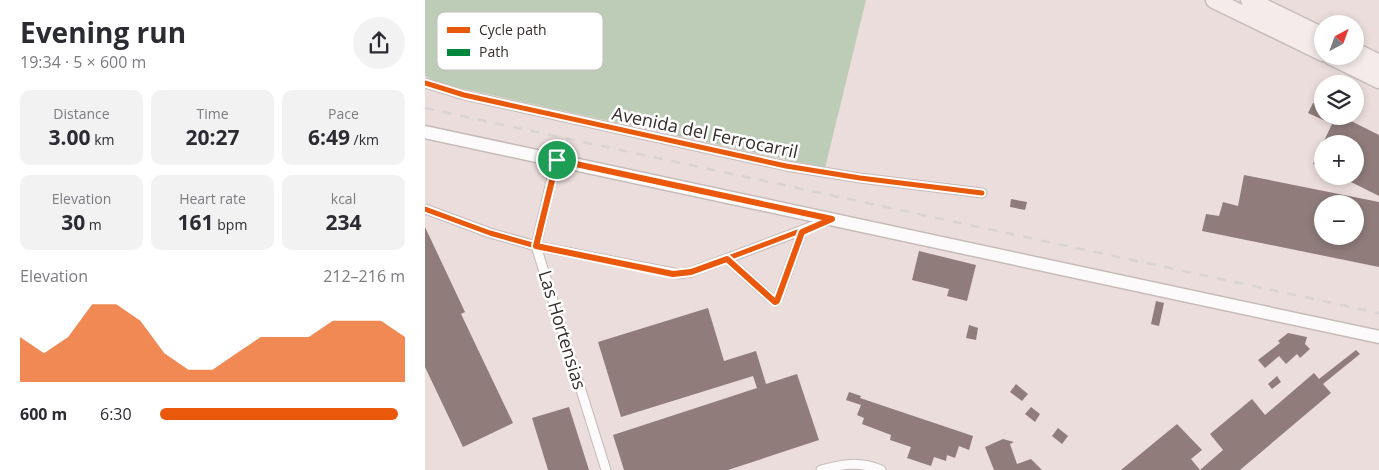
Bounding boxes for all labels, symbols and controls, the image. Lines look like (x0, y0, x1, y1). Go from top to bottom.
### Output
legend (437, 12, 603, 70)
text: Evening run (20, 13, 186, 51)
north arrow (1314, 15, 1364, 65)
map controls (1314, 15, 1364, 245)
button: share (353, 17, 405, 69)
text: Cycle path (479, 20, 547, 39)
text: Path (479, 42, 509, 61)
text: 19:34 · 5 × 600 m (20, 51, 146, 73)
button: layers (1314, 75, 1364, 125)
street label: Avenida del Ferrocarril (610, 101, 800, 163)
text: Distance (53, 104, 110, 123)
text: Time (196, 104, 229, 123)
text: Pace (328, 104, 359, 123)
text: 3.00 (49, 123, 91, 151)
text: 20:27 (185, 123, 240, 151)
text: 6:49 (308, 123, 350, 151)
text: km (91, 130, 114, 149)
text: /km (350, 130, 379, 149)
button: + (1314, 135, 1364, 185)
pin (536, 139, 578, 181)
icon: arrive (543, 146, 571, 174)
text: Elevation (52, 189, 111, 208)
text: Heart rate (179, 189, 246, 208)
text: kcal (331, 189, 356, 208)
button: − (1314, 195, 1364, 245)
text: 30 (61, 208, 85, 236)
text: 161 (178, 208, 214, 236)
text: 234 (325, 208, 362, 236)
text: m (85, 215, 102, 234)
text: bpm (214, 215, 247, 234)
text: Elevation (20, 265, 88, 287)
text: 212–216 m (323, 265, 405, 287)
street label: Las Hortensias (533, 267, 592, 392)
text: 600 m (20, 403, 67, 425)
text: 6:30 (100, 403, 132, 425)

